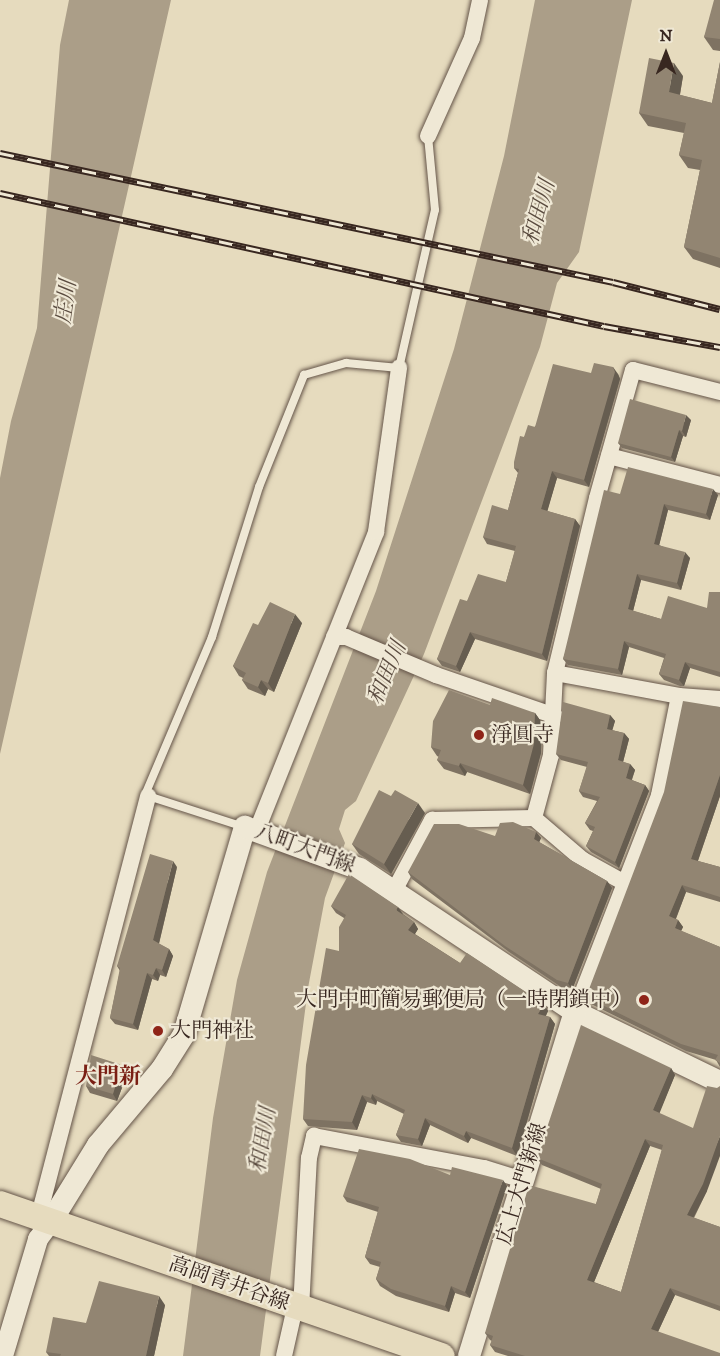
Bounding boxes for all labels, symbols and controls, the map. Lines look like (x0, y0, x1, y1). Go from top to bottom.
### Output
north arrow (636, 24, 696, 84)
text: N (659, 26, 673, 46)
water label: 和田川 (517, 177, 561, 247)
water label: 庄川 (50, 278, 82, 326)
water label: 和田川 (362, 637, 412, 709)
place label: 淨圓寺 (491, 722, 554, 748)
marker: 淨圓寺 (472, 728, 486, 742)
street label: 八町大門線 (251, 819, 359, 879)
place label: 大門中町簡易郵便局（一時閉鎖中） (296, 987, 632, 1013)
marker: 大門中町簡易郵便局（一時閉鎖中） (637, 993, 651, 1007)
place label: 大門神社 (170, 1018, 254, 1044)
marker: 大門神社 (151, 1024, 165, 1038)
district label: 大門新 (75, 1064, 141, 1090)
water label: 和田川 (244, 1105, 282, 1175)
street label: 広上大門新線 (492, 1120, 552, 1248)
street label: 高岡青井谷線 (165, 1252, 293, 1316)

